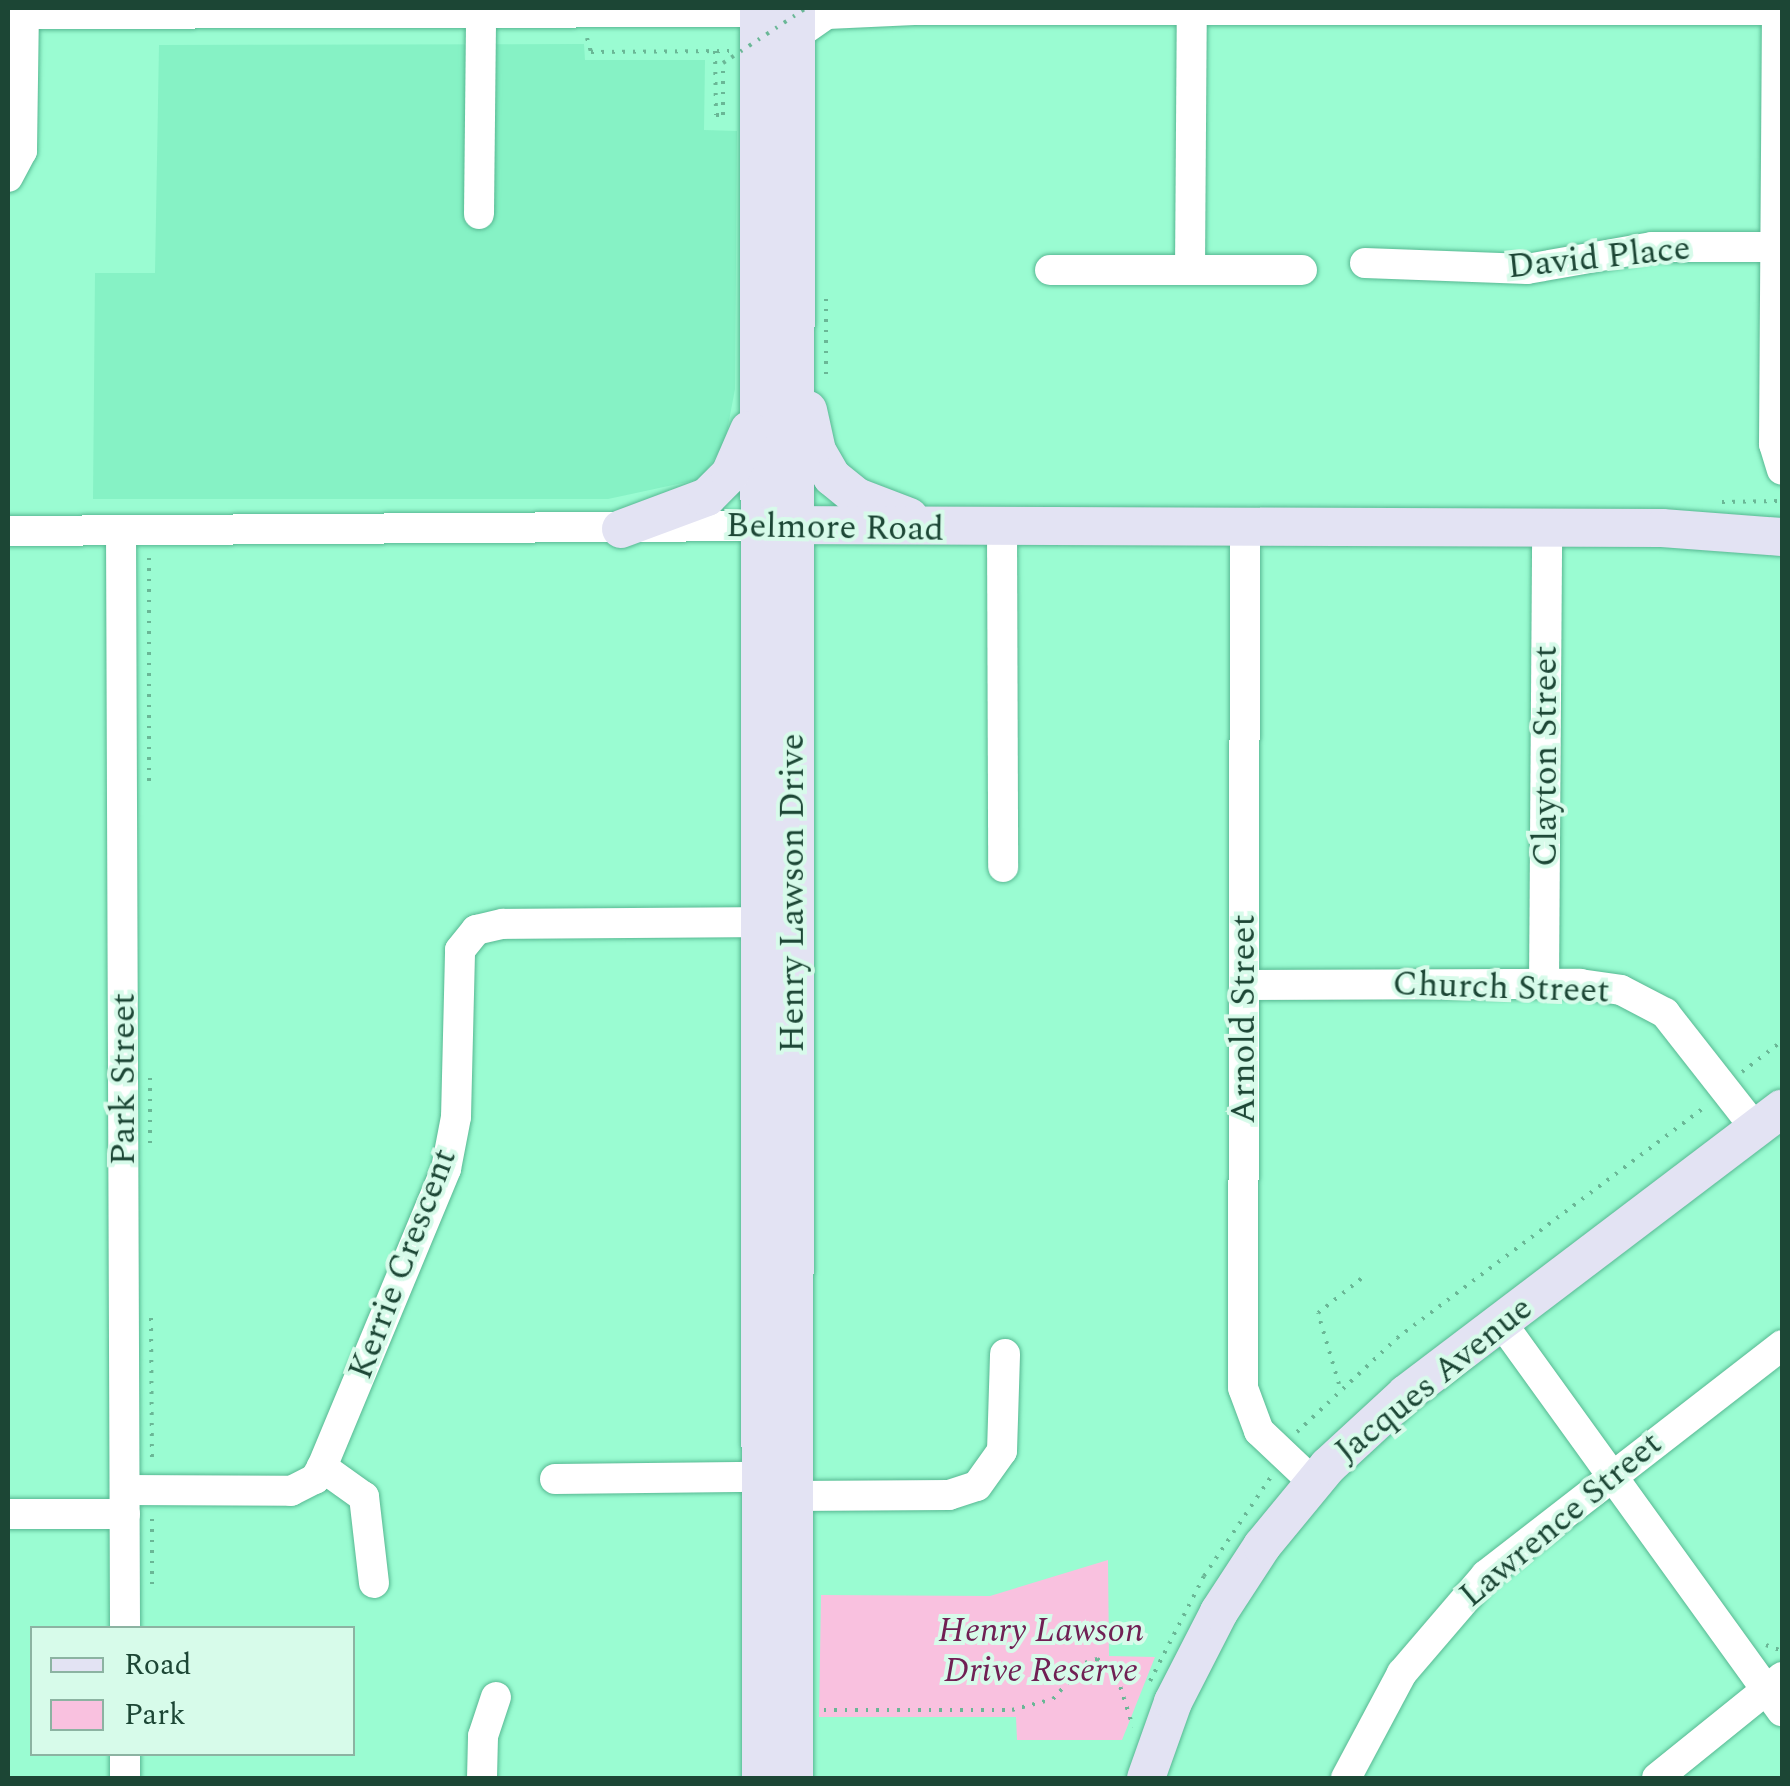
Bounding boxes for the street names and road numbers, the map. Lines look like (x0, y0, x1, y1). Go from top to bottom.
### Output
street label: David Place (1505, 228, 1693, 288)
street label: Belmore Road (726, 505, 944, 551)
street label: Clayton Street (1525, 645, 1567, 867)
street label: Henry Lawson Drive (772, 733, 814, 1053)
street label: Arnold Street (1223, 914, 1265, 1124)
street label: Church Street (1392, 963, 1610, 1013)
street label: Park Street (103, 993, 145, 1165)
street label: Kerrie Crescent (340, 1143, 466, 1385)
street label: Jacques Avenue (1327, 1288, 1541, 1472)
street label: Lawrence Street (1451, 1423, 1671, 1617)

